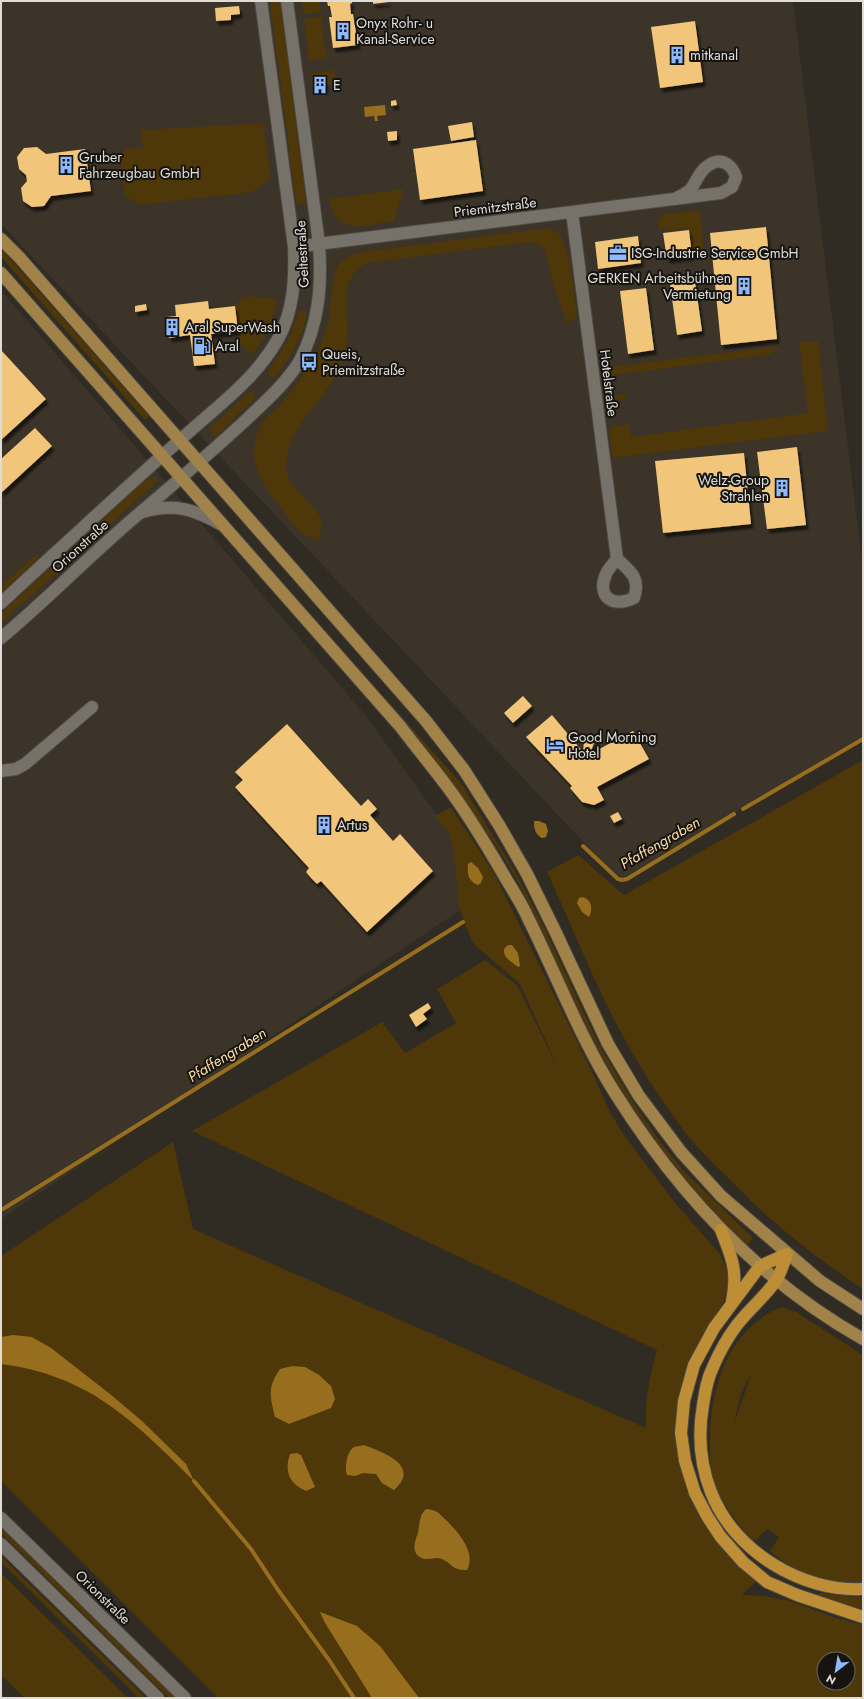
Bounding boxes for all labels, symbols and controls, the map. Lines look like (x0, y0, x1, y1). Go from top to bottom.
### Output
place label: Onyx Rohr- u Kanal-Service (356, 13, 435, 49)
building icon: Onyx Rohr- u Kanal-Service (333, 21, 353, 41)
building icon: mitkanal (667, 45, 687, 65)
place label: mitkanal (690, 45, 738, 65)
building icon: E (310, 75, 330, 95)
place label: E (333, 75, 341, 95)
place label: Gruber Fahrzeugbau GmbH (79, 147, 200, 183)
building icon: Gruber Fahrzeugbau GmbH (56, 155, 76, 175)
street label: Priemitzstraße (453, 192, 537, 222)
street label: Geltestraße (290, 220, 314, 288)
office icon: ISG-Industrie Service GmbH (608, 243, 628, 263)
place label: ISG-Industrie Service GmbH (631, 243, 799, 263)
place label: GERKEN Arbeitsbühnen Vermietung (587, 268, 731, 304)
building icon: GERKEN Arbeitsbühnen Vermietung (734, 276, 754, 296)
building icon: Aral SuperWash (162, 317, 182, 337)
place label: Aral SuperWash (185, 317, 280, 337)
fuel station icon: Aral (192, 336, 212, 356)
place label: Aral (215, 336, 239, 356)
place label: Queis, Priemitzstraße (322, 344, 405, 380)
street label: Hotelstraße (595, 348, 623, 418)
bus stop icon: Queis, Priemitzstraße (299, 352, 319, 372)
place label: Welz-Group Strahlen (698, 470, 769, 506)
building icon: Welz-Group Strahlen (772, 478, 792, 498)
street label: Orionstraße (47, 515, 113, 577)
place label: Good Morning Hotel (568, 727, 656, 763)
hotel icon: Good Morning Hotel (545, 735, 565, 755)
water label: Pfaffengraben (616, 811, 704, 875)
building icon: Artus (314, 815, 334, 835)
place label: Artus (337, 815, 368, 835)
water label: Pfaffengraben (183, 1022, 271, 1088)
street label: Orionstraße (71, 1565, 135, 1629)
north arrow (816, 1651, 856, 1691)
text: N (823, 1670, 839, 1689)

